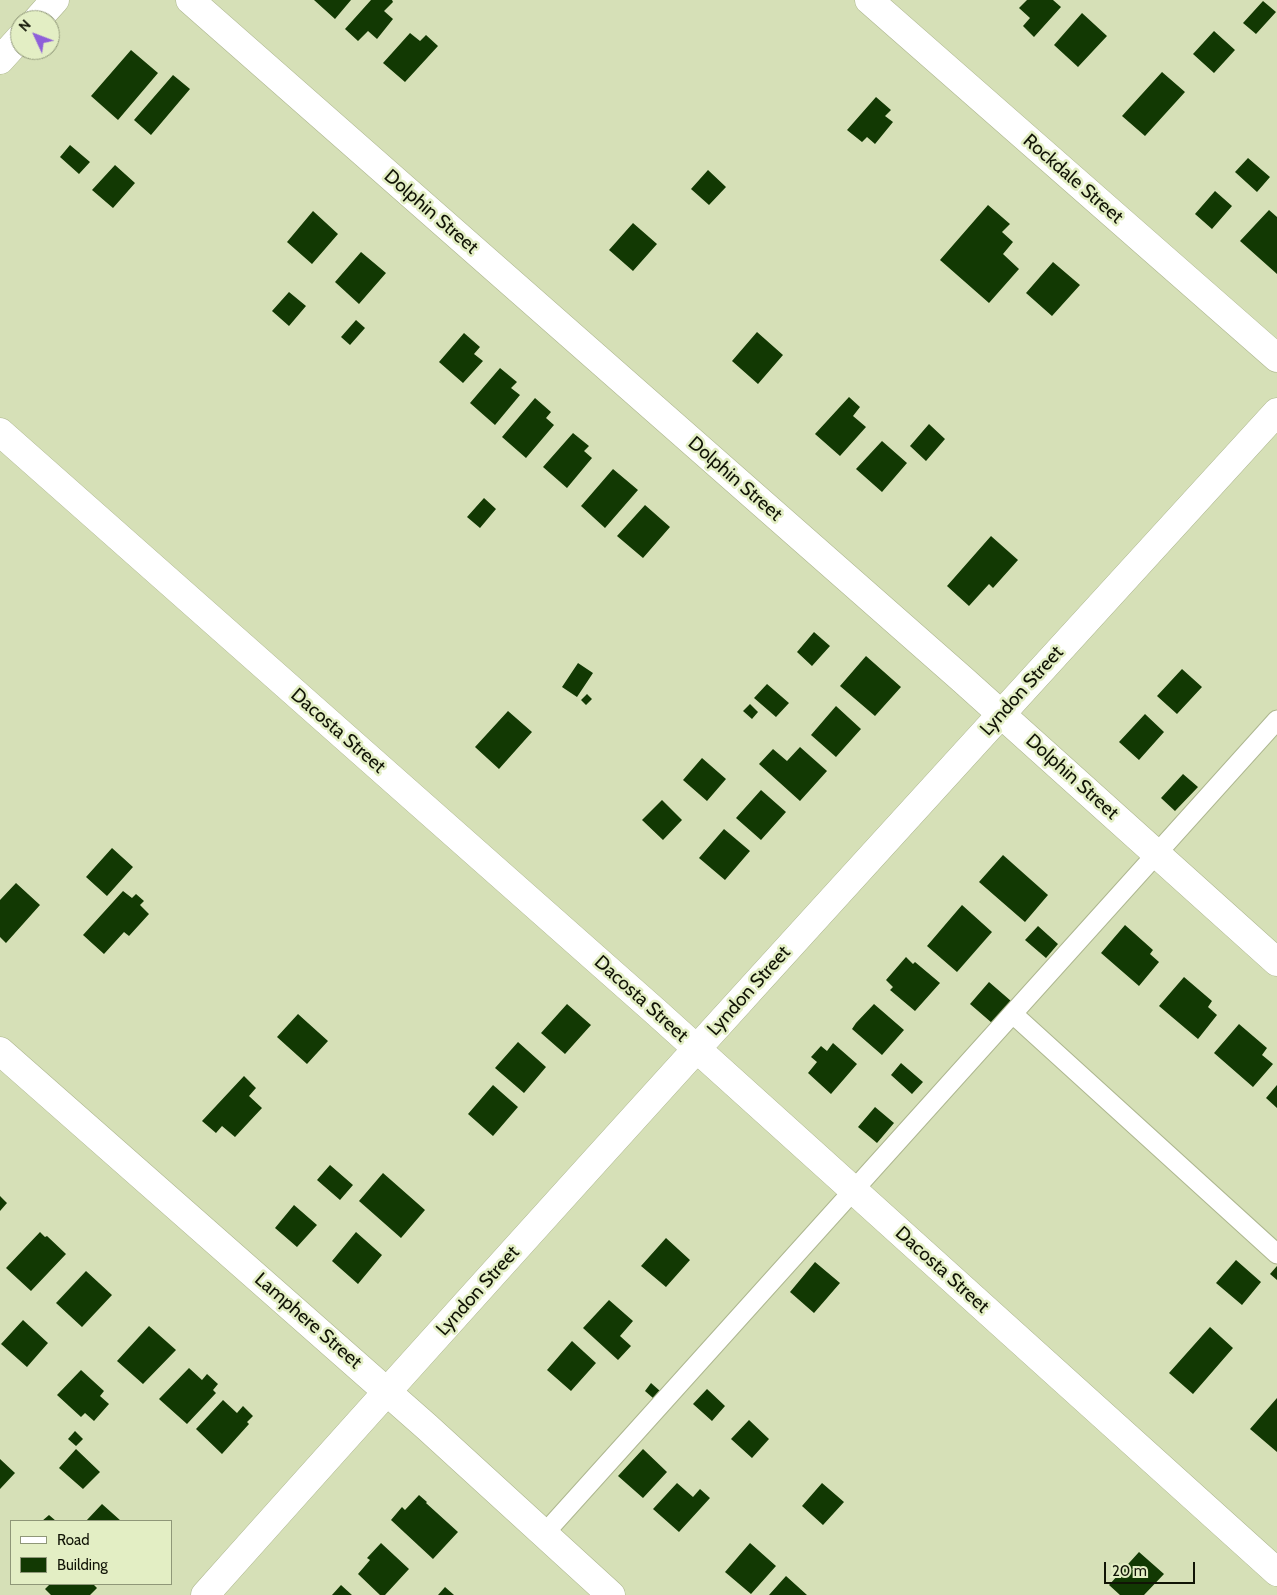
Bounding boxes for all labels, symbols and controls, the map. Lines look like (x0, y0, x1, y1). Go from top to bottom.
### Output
north arrow (10, 10, 60, 60)
text: N (15, 16, 35, 35)
street label: Rockdale Street (1018, 129, 1128, 229)
street label: Dolphin Street (379, 165, 483, 259)
street label: Dolphin Street (683, 432, 787, 526)
street label: Lyndon Street (976, 641, 1068, 741)
street label: Dacosta Street (286, 684, 390, 778)
street label: Dolphin Street (1021, 729, 1123, 825)
street label: Lyndon Street (703, 941, 795, 1041)
street label: Dacosta Street (589, 951, 693, 1047)
street label: Dacosta Street (890, 1222, 994, 1318)
street label: Lyndon Street (432, 1241, 524, 1341)
street label: Lamphere Street (250, 1268, 366, 1374)
legend (10, 1520, 172, 1585)
text: Road (57, 1531, 90, 1549)
scale bar (1107, 1552, 1198, 1584)
text: Building (57, 1556, 108, 1574)
text: 20 m (1112, 1562, 1147, 1580)

